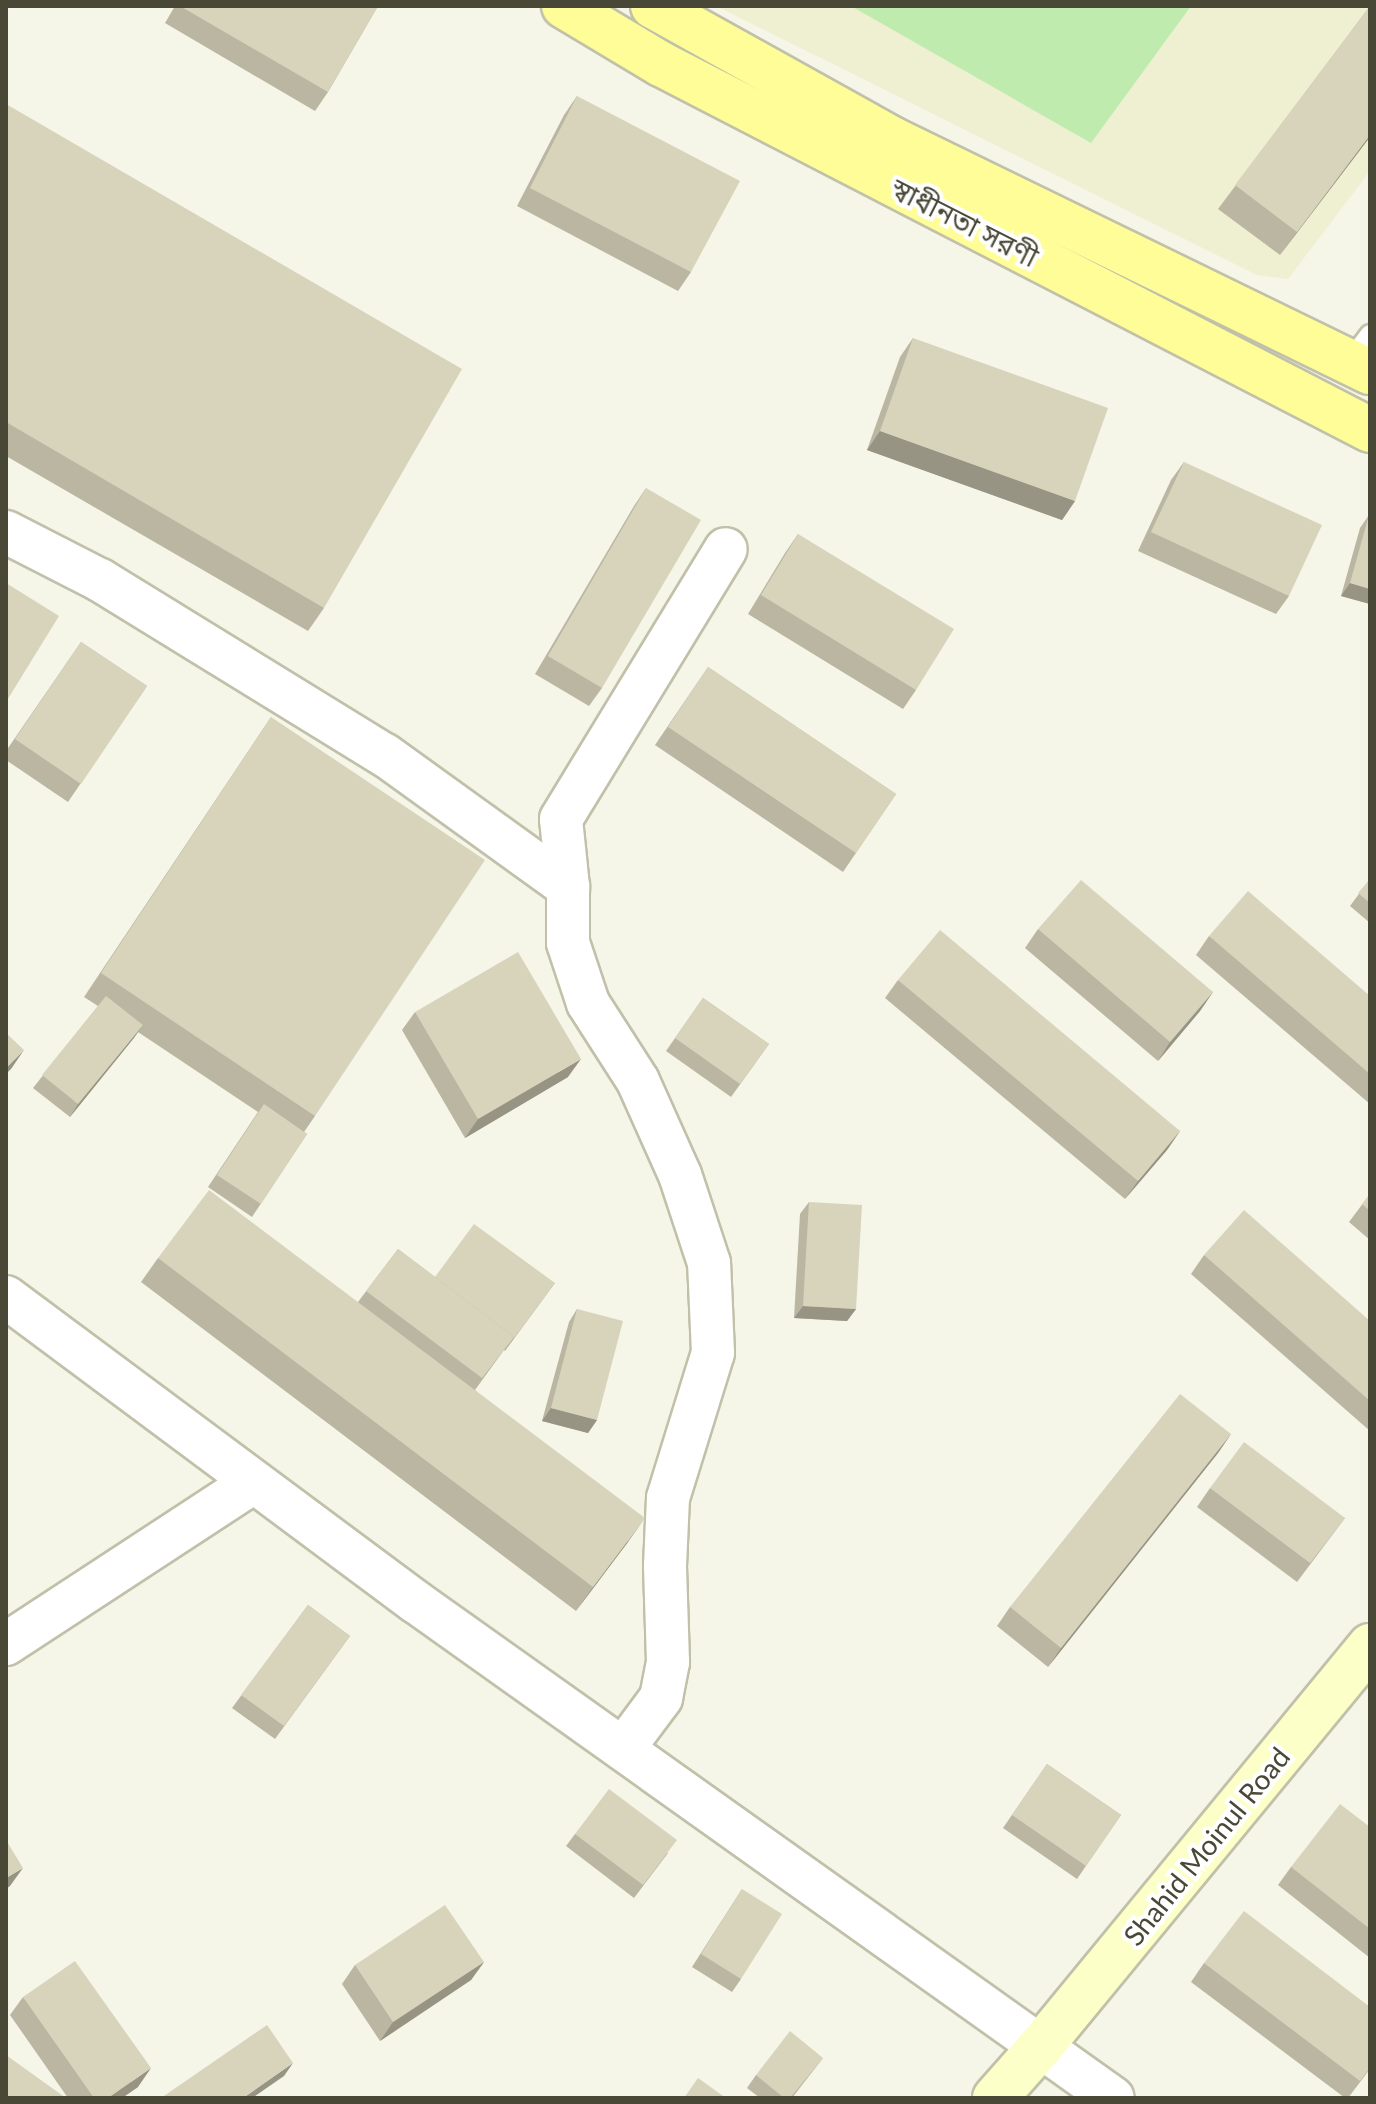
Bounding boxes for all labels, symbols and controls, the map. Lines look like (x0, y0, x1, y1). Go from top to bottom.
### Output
street label: স্বাধীনতা সরণী (886, 171, 1044, 273)
street label: Shahid Moinul Road (1116, 1740, 1296, 1952)

